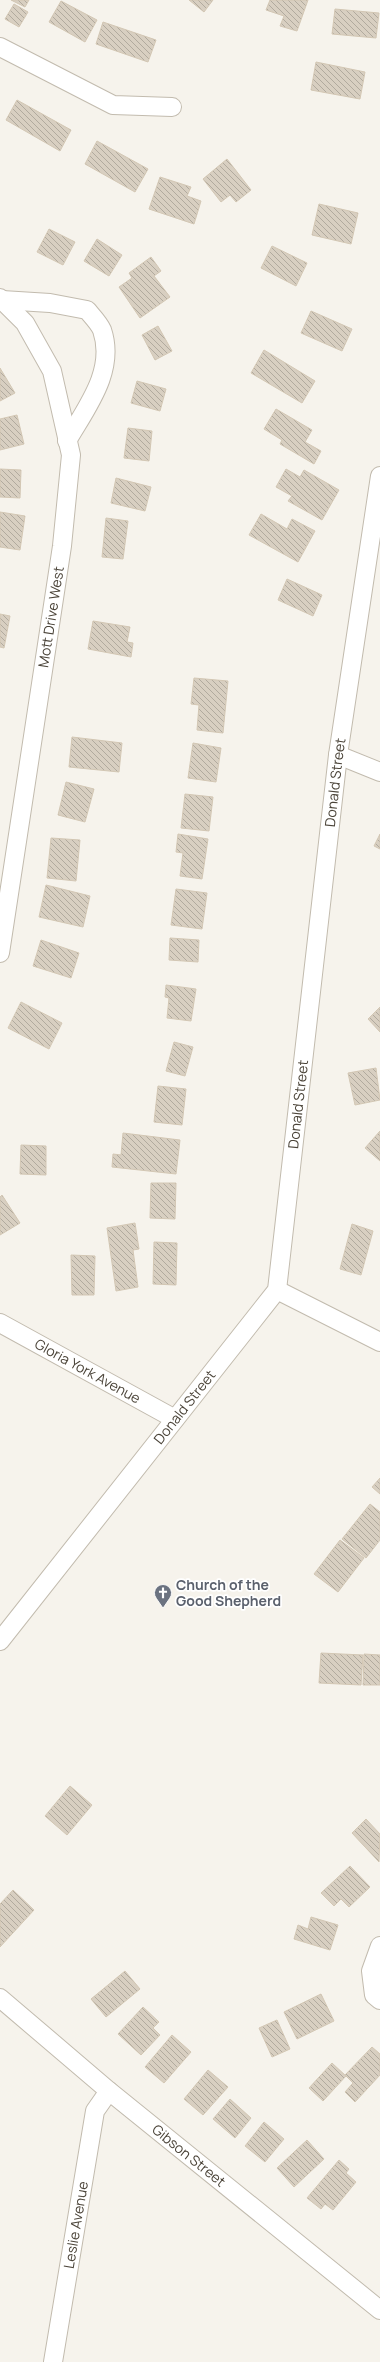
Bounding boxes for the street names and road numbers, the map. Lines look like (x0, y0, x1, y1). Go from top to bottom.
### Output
street label: Mott Drive West (33, 565, 68, 669)
street label: Donald Street (320, 736, 349, 828)
street label: Donald Street (283, 1058, 312, 1150)
street label: Gloria York Avenue (32, 1334, 144, 1407)
street label: Donald Street (149, 1366, 220, 1448)
street label: Gibson Street (149, 2120, 230, 2191)
street label: Leslie Avenue (59, 2180, 92, 2270)

